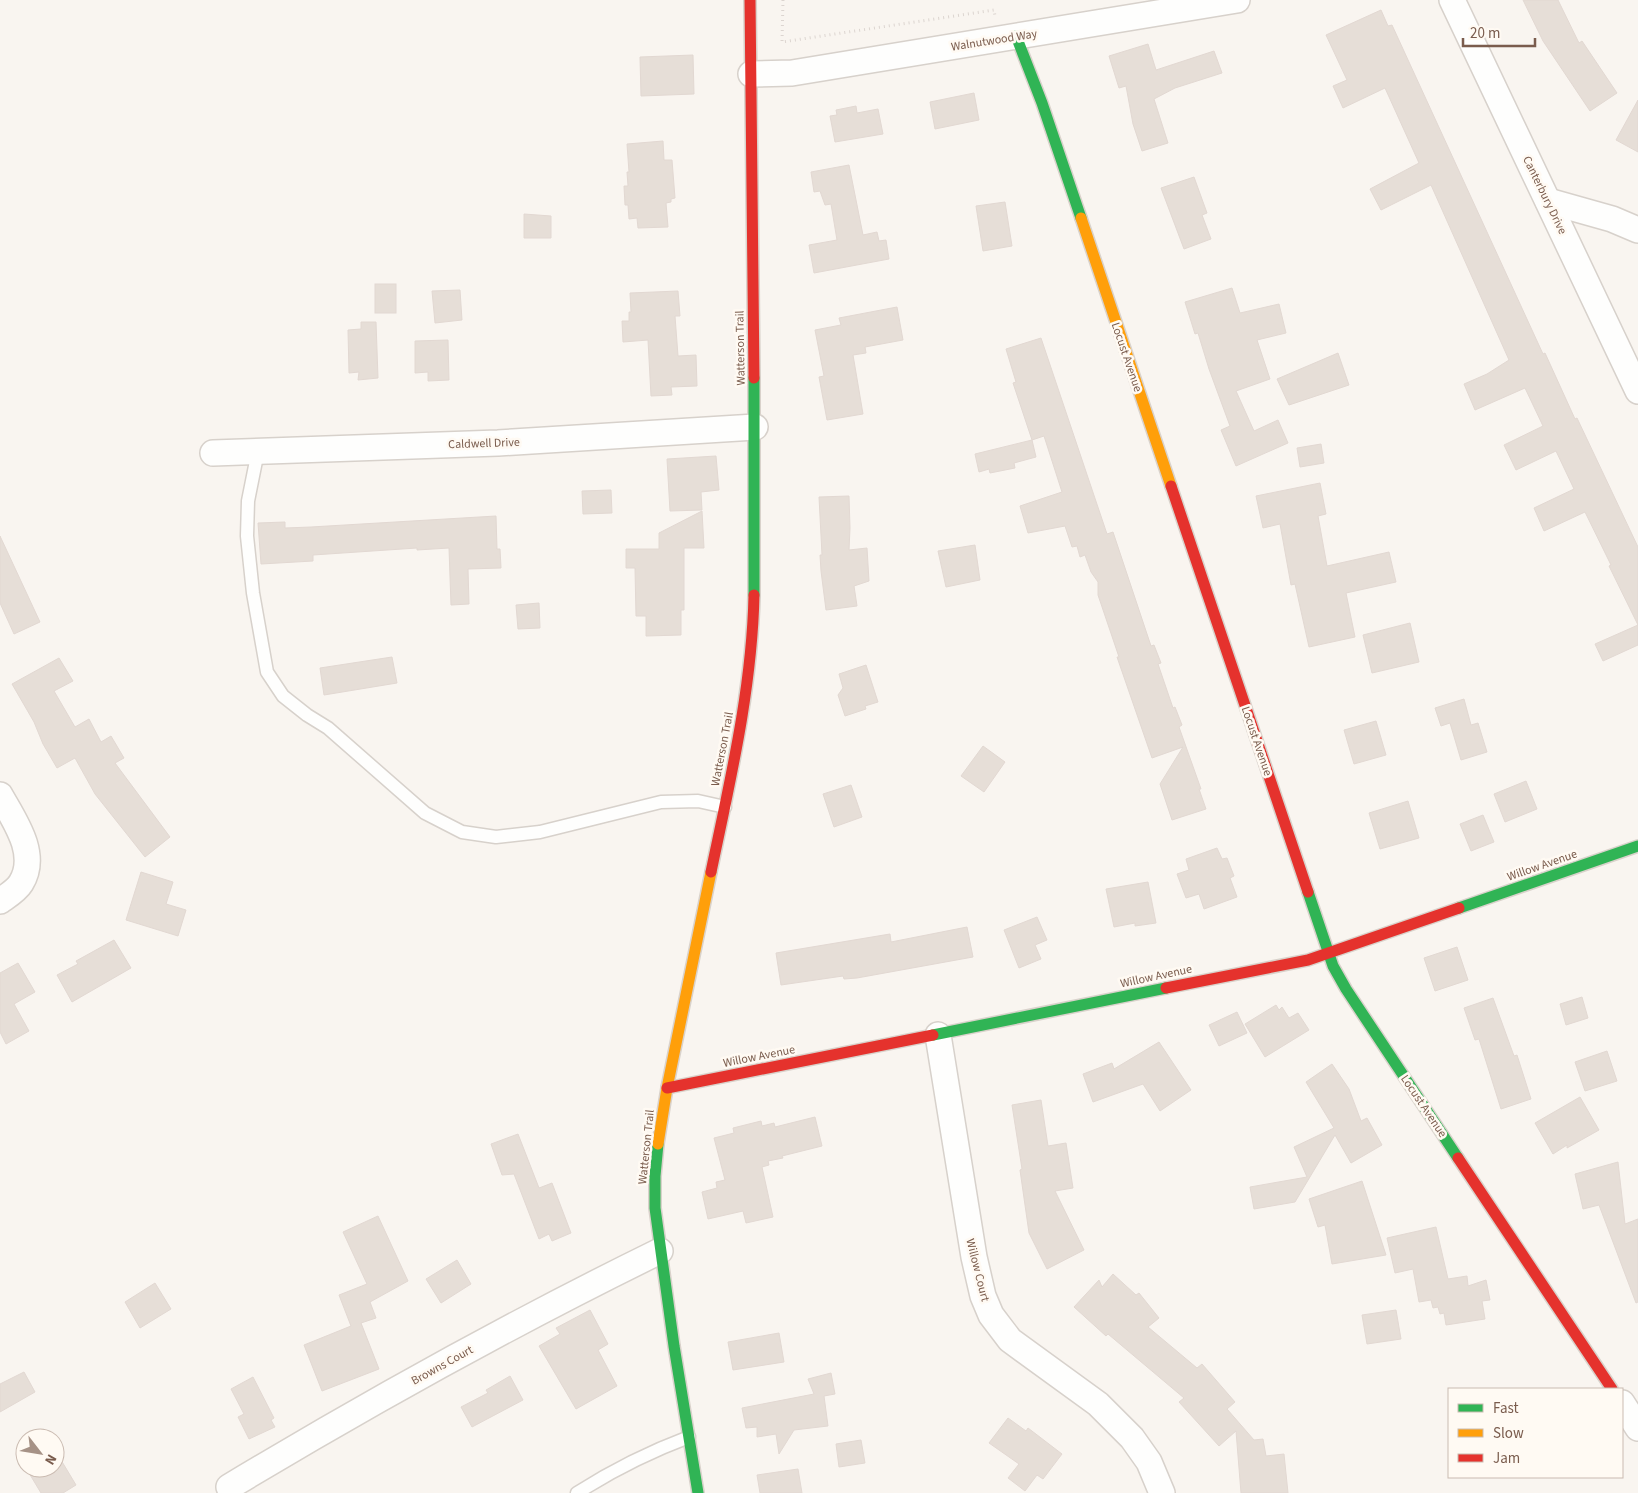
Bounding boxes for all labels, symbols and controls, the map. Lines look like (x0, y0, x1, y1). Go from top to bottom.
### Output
scale bar (1463, 15, 1536, 47)
text: 20 m (1470, 23, 1500, 44)
street label: Walnutwood Way (950, 25, 1039, 56)
street label: Canterbury Drive (1518, 153, 1571, 237)
street label: Watterson Trail (731, 310, 750, 386)
street label: Locust Avenue (1107, 320, 1146, 394)
street label: Caldwell Drive (448, 434, 520, 453)
street label: Locust Avenue (1237, 704, 1276, 778)
street label: Watterson Trail (707, 711, 738, 788)
street label: Willow Avenue (1505, 846, 1579, 885)
street label: Willow Avenue (1119, 961, 1194, 992)
street label: Willow Avenue (722, 1041, 797, 1072)
street label: Locust Avenue (1396, 1071, 1451, 1141)
street label: Watterson Trail (634, 1109, 659, 1185)
street label: Willow Court (962, 1237, 994, 1303)
street label: Browns Court (408, 1341, 476, 1389)
legend (1448, 1388, 1623, 1478)
text: Fast (1493, 1398, 1519, 1419)
text: Slow (1493, 1423, 1524, 1444)
north arrow (15, 1428, 65, 1478)
text: Jam (1493, 1448, 1520, 1469)
text: N (39, 1450, 61, 1468)

